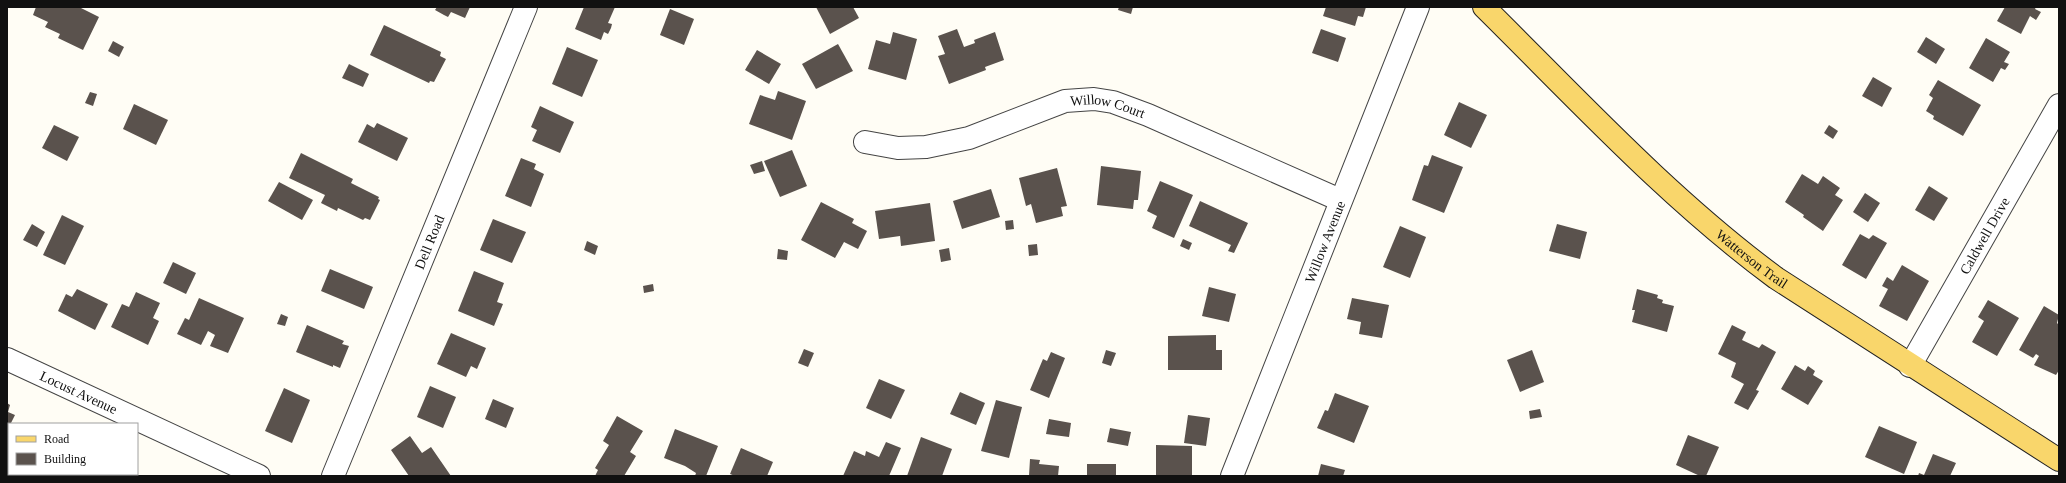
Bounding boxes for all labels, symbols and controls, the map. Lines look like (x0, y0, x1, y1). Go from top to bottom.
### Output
street label: Willow Court (1070, 91, 1147, 121)
street label: Caldwell Drive (1957, 195, 2012, 277)
street label: Willow Avenue (1302, 199, 1348, 285)
street label: Dell Road (411, 213, 447, 271)
street label: Watterson Trail (1713, 226, 1791, 291)
street label: Locust Avenue (38, 368, 120, 417)
legend (8, 423, 138, 475)
text: Road (44, 432, 69, 446)
text: Building (44, 452, 86, 466)

